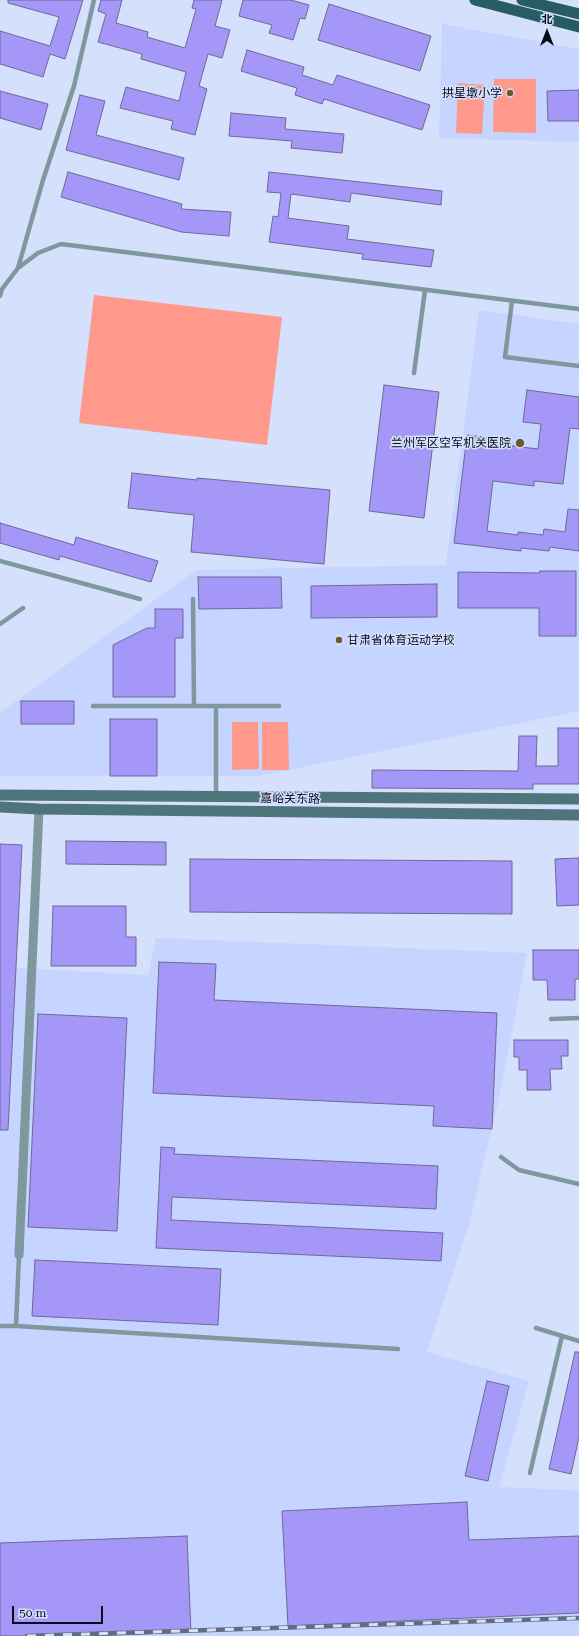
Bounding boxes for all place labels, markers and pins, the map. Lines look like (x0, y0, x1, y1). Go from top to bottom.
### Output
place label: 拱星墩小学 (442, 86, 502, 100)
marker: 拱星墩小学 (505, 88, 515, 98)
place label: 兰州军区空军机关医院 (391, 436, 511, 450)
marker: 兰州军区空军机关医院 (514, 437, 526, 449)
place label: 甘肃省体育运动学校 (347, 633, 455, 647)
marker: 甘肃省体育运动学校 (334, 635, 344, 645)

